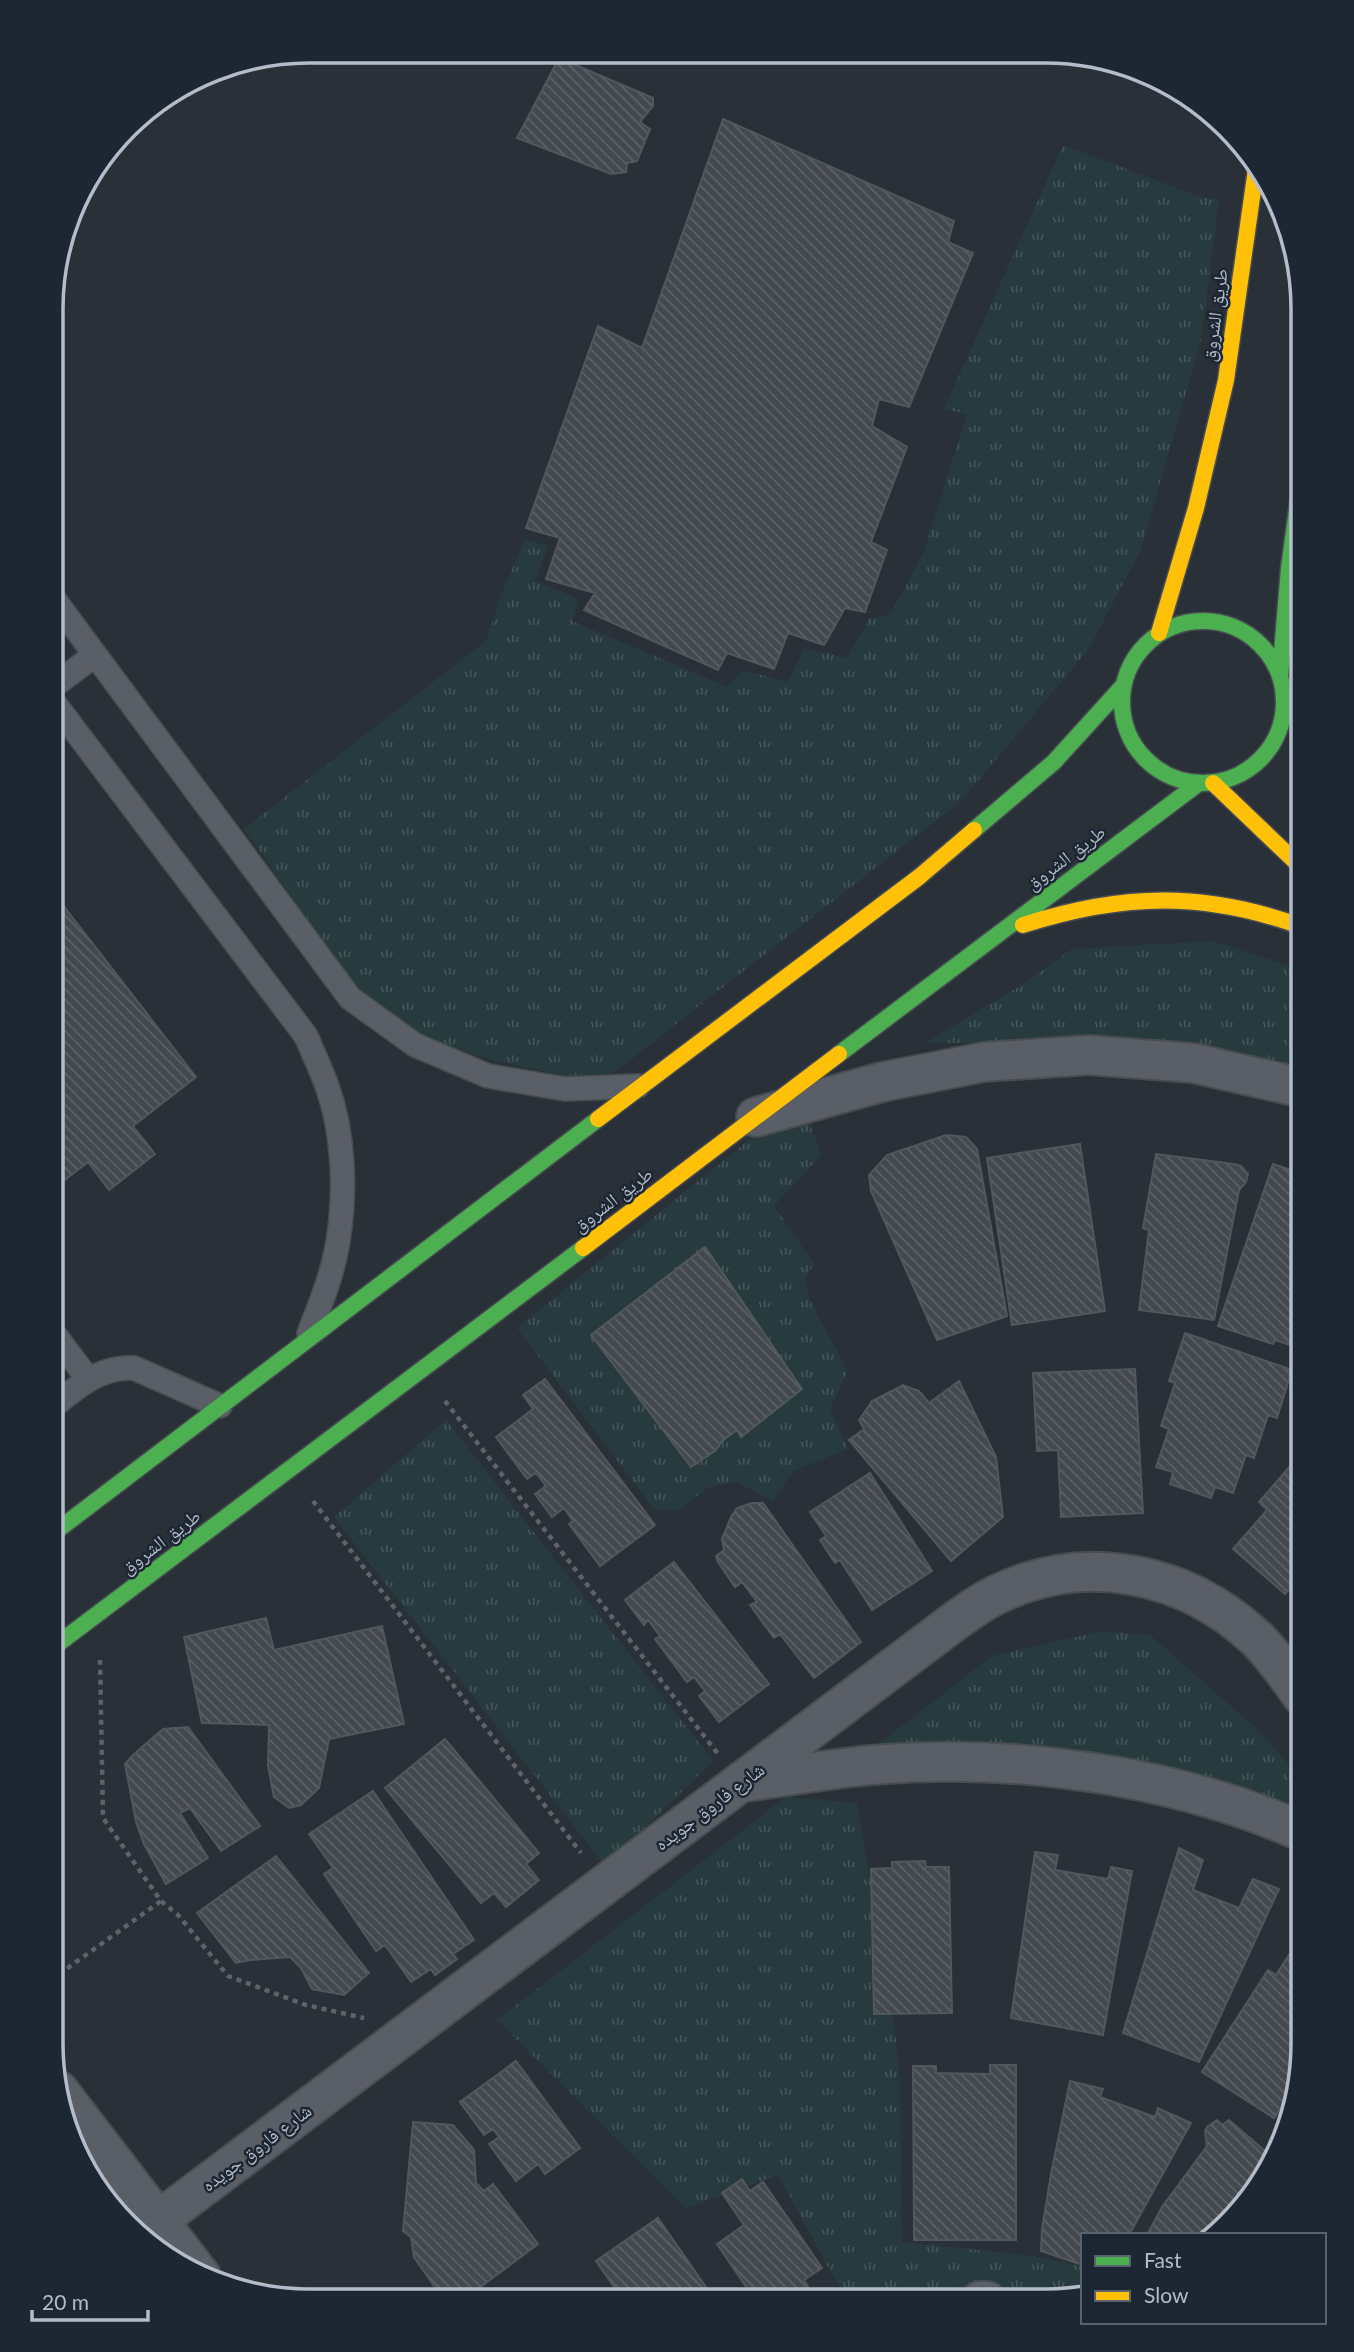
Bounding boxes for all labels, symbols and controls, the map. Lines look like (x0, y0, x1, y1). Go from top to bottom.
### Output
street label: طريق الشروق (1196, 267, 1233, 363)
street label: طريق الشروق (1021, 820, 1110, 895)
street label: طريق الشروق (568, 1162, 657, 1237)
street label: طريق الشروق (116, 1504, 205, 1579)
street label: شارع فاروق جويده (650, 1757, 769, 1856)
street label: شارع فاروق جويده (197, 2098, 316, 2197)
legend (1081, 2233, 1326, 2324)
text: Fast (1144, 2247, 1182, 2272)
scale bar (32, 2278, 147, 2322)
text: Slow (1144, 2282, 1189, 2307)
text: 20 m (42, 2289, 89, 2314)

